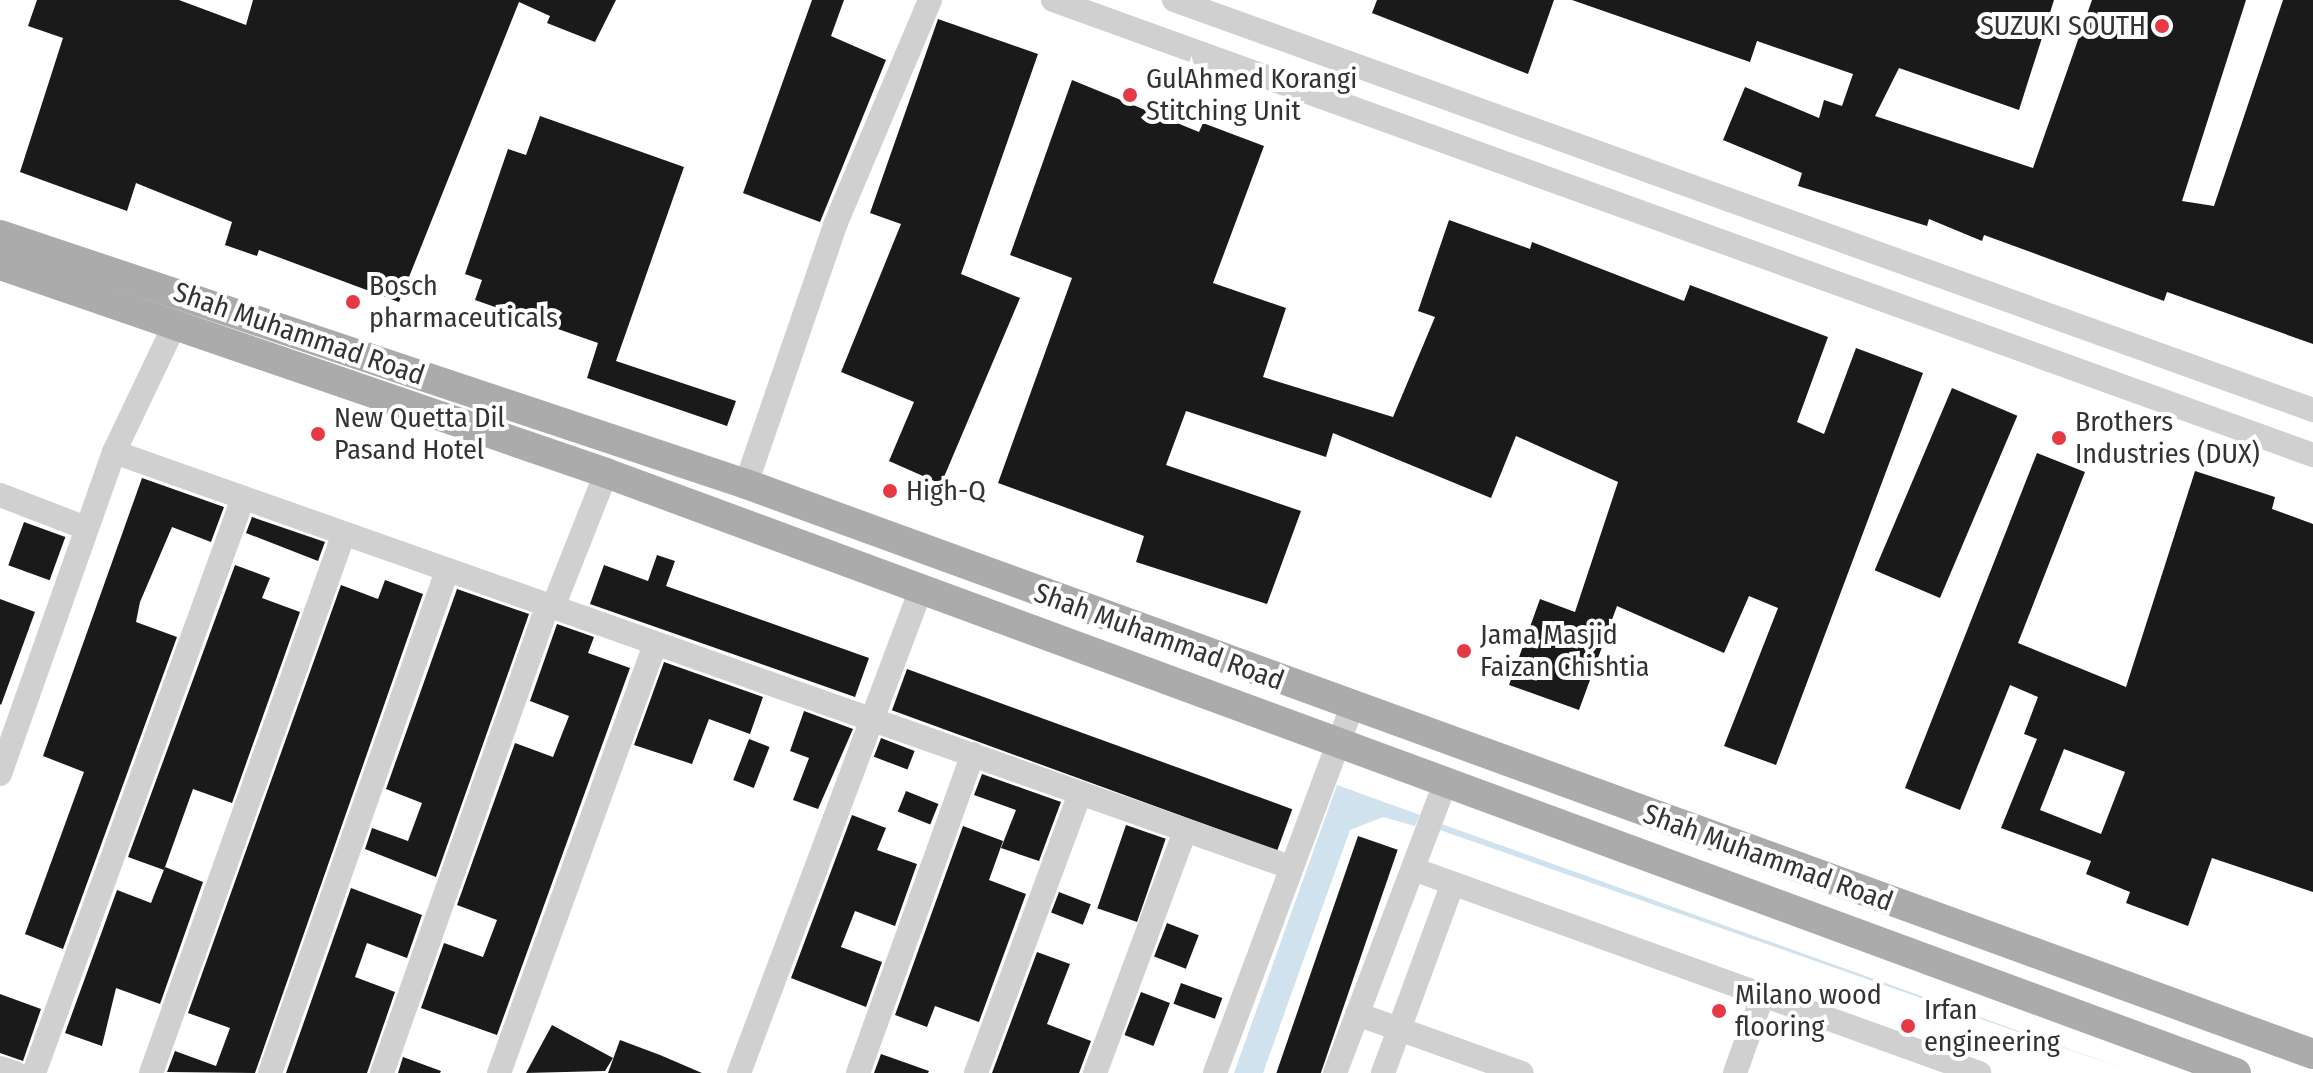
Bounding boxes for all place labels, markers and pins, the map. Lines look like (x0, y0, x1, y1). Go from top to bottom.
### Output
place label: SUZUKI SOUTH (1980, 9, 2146, 43)
marker: SUZUKI SOUTH (2153, 17, 2171, 35)
place label: GulAhmed Korangi Stitching Unit (1146, 62, 1357, 128)
marker: GulAhmed Korangi Stitching Unit (1121, 86, 1139, 104)
place label: Bosch pharmaceuticals (369, 269, 558, 335)
marker: Bosch pharmaceuticals (344, 293, 362, 311)
place label: New Quetta Dil Pasand Hotel (334, 401, 505, 467)
place label: Brothers Industries (DUX) (2075, 405, 2260, 471)
marker: New Quetta Dil Pasand Hotel (309, 425, 327, 443)
marker: Brothers Industries (DUX) (2050, 429, 2068, 447)
place label: High-Q (906, 474, 986, 508)
marker: High-Q (881, 482, 899, 500)
place label: Jama Masjid Faizan Chishtia (1480, 618, 1650, 684)
marker: Jama Masjid Faizan Chishtia (1455, 642, 1473, 660)
place label: Milano wood flooring (1735, 978, 1882, 1044)
place label: Irfan engineering (1924, 993, 2060, 1059)
marker: Milano wood flooring (1710, 1002, 1728, 1020)
marker: Irfan engineering (1899, 1017, 1917, 1035)

